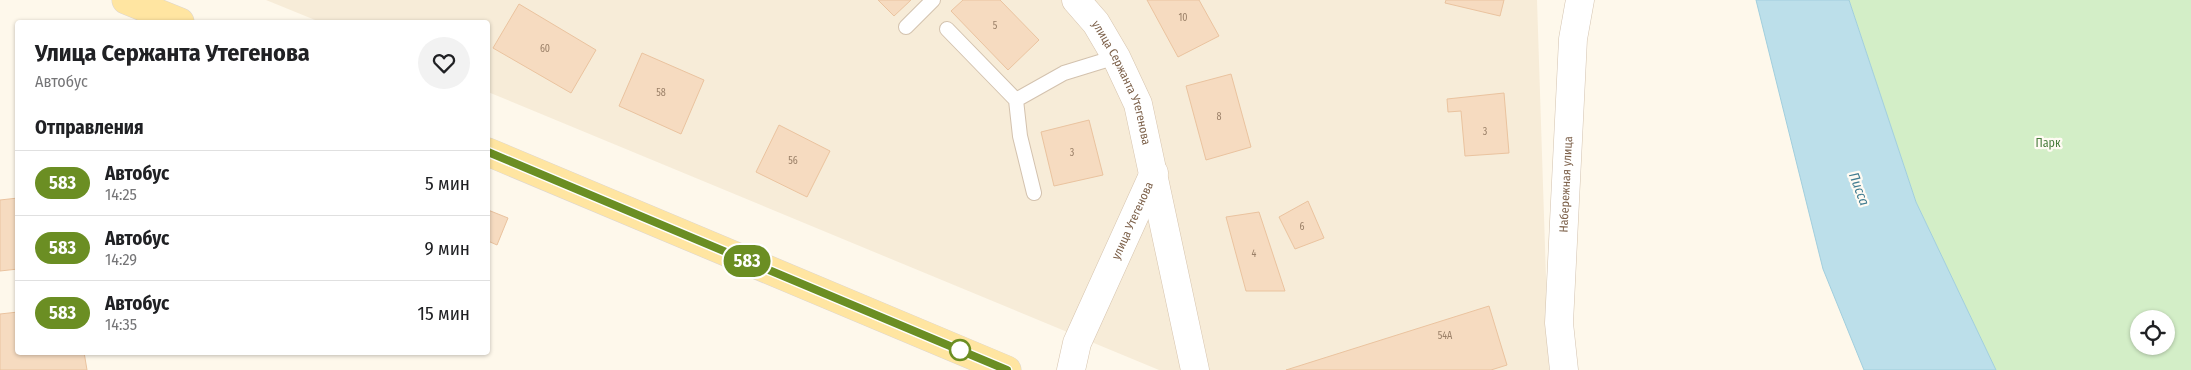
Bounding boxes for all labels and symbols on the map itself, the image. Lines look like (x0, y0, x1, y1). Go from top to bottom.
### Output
house number: 10 (1178, 12, 1188, 24)
street label: улица Сержанта Утегенова (1089, 18, 1154, 146)
house number: 5 (993, 20, 998, 32)
house number: 60 (540, 43, 550, 55)
house number: 58 (656, 87, 666, 99)
house number: 8 (1217, 111, 1222, 123)
house number: 3 (1483, 126, 1488, 138)
street label: Набережная улица (1556, 136, 1575, 233)
park label: Парк (2035, 136, 2061, 150)
house number: 3 (1070, 147, 1075, 159)
house number: 56 (788, 155, 798, 167)
water label: Писса (1845, 170, 1873, 208)
street label: улица Утегенова (1109, 179, 1156, 262)
house number: 6 (1300, 221, 1305, 233)
line badge: 583 (718, 245, 776, 277)
house number: 4 (1252, 248, 1257, 260)
house number: 54А (1438, 330, 1453, 342)
unlabelled marker (949, 339, 971, 361)

